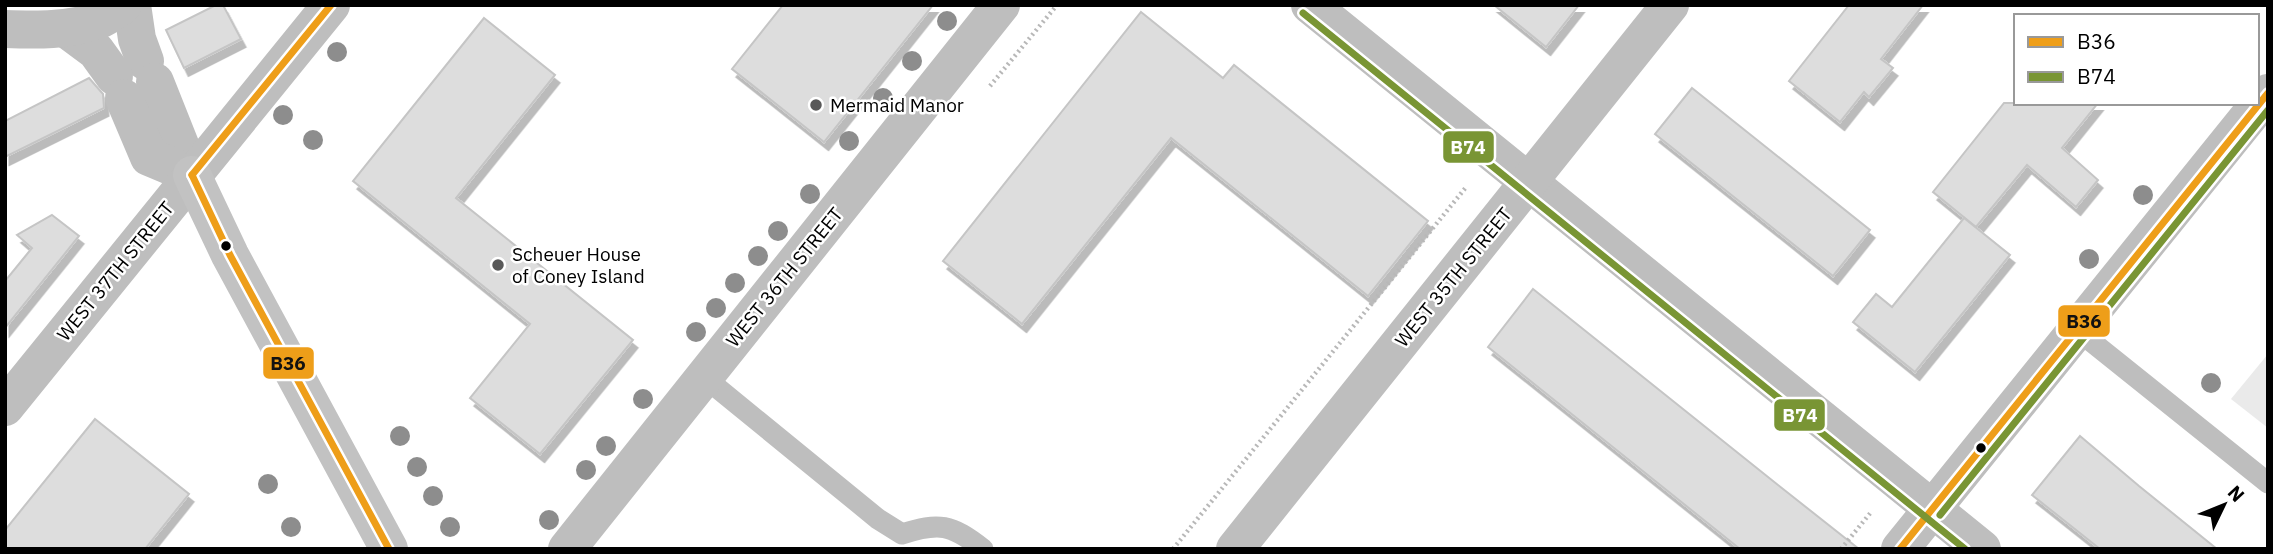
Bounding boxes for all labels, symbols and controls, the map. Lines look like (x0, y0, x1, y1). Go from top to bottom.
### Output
legend (2014, 14, 2259, 105)
text: B36 (2077, 27, 2116, 55)
text: B74 (2077, 62, 2116, 90)
place label: Mermaid Manor (830, 93, 964, 117)
marker: Mermaid Manor (808, 97, 824, 113)
line badge: B74 (1442, 130, 1495, 164)
text: B74 (1450, 135, 1486, 159)
street label: WEST 37TH STREET (51, 196, 179, 346)
street label: WEST 36TH STREET (720, 202, 848, 352)
street label: WEST 35TH STREET (1389, 202, 1517, 352)
unlabelled marker (219, 239, 233, 253)
place label: Scheuer House of Coney Island (512, 242, 645, 288)
marker: Scheuer House of Coney Island (490, 257, 506, 273)
line badge: B36 (2057, 304, 2111, 338)
text: B36 (2066, 309, 2102, 333)
line badge: B36 (262, 346, 315, 380)
text: B36 (270, 351, 306, 375)
line badge: B74 (1773, 398, 1826, 432)
text: B74 (1782, 403, 1818, 427)
unlabelled marker (1974, 441, 1988, 455)
north arrow (2189, 470, 2259, 540)
text: N (2223, 480, 2250, 507)

